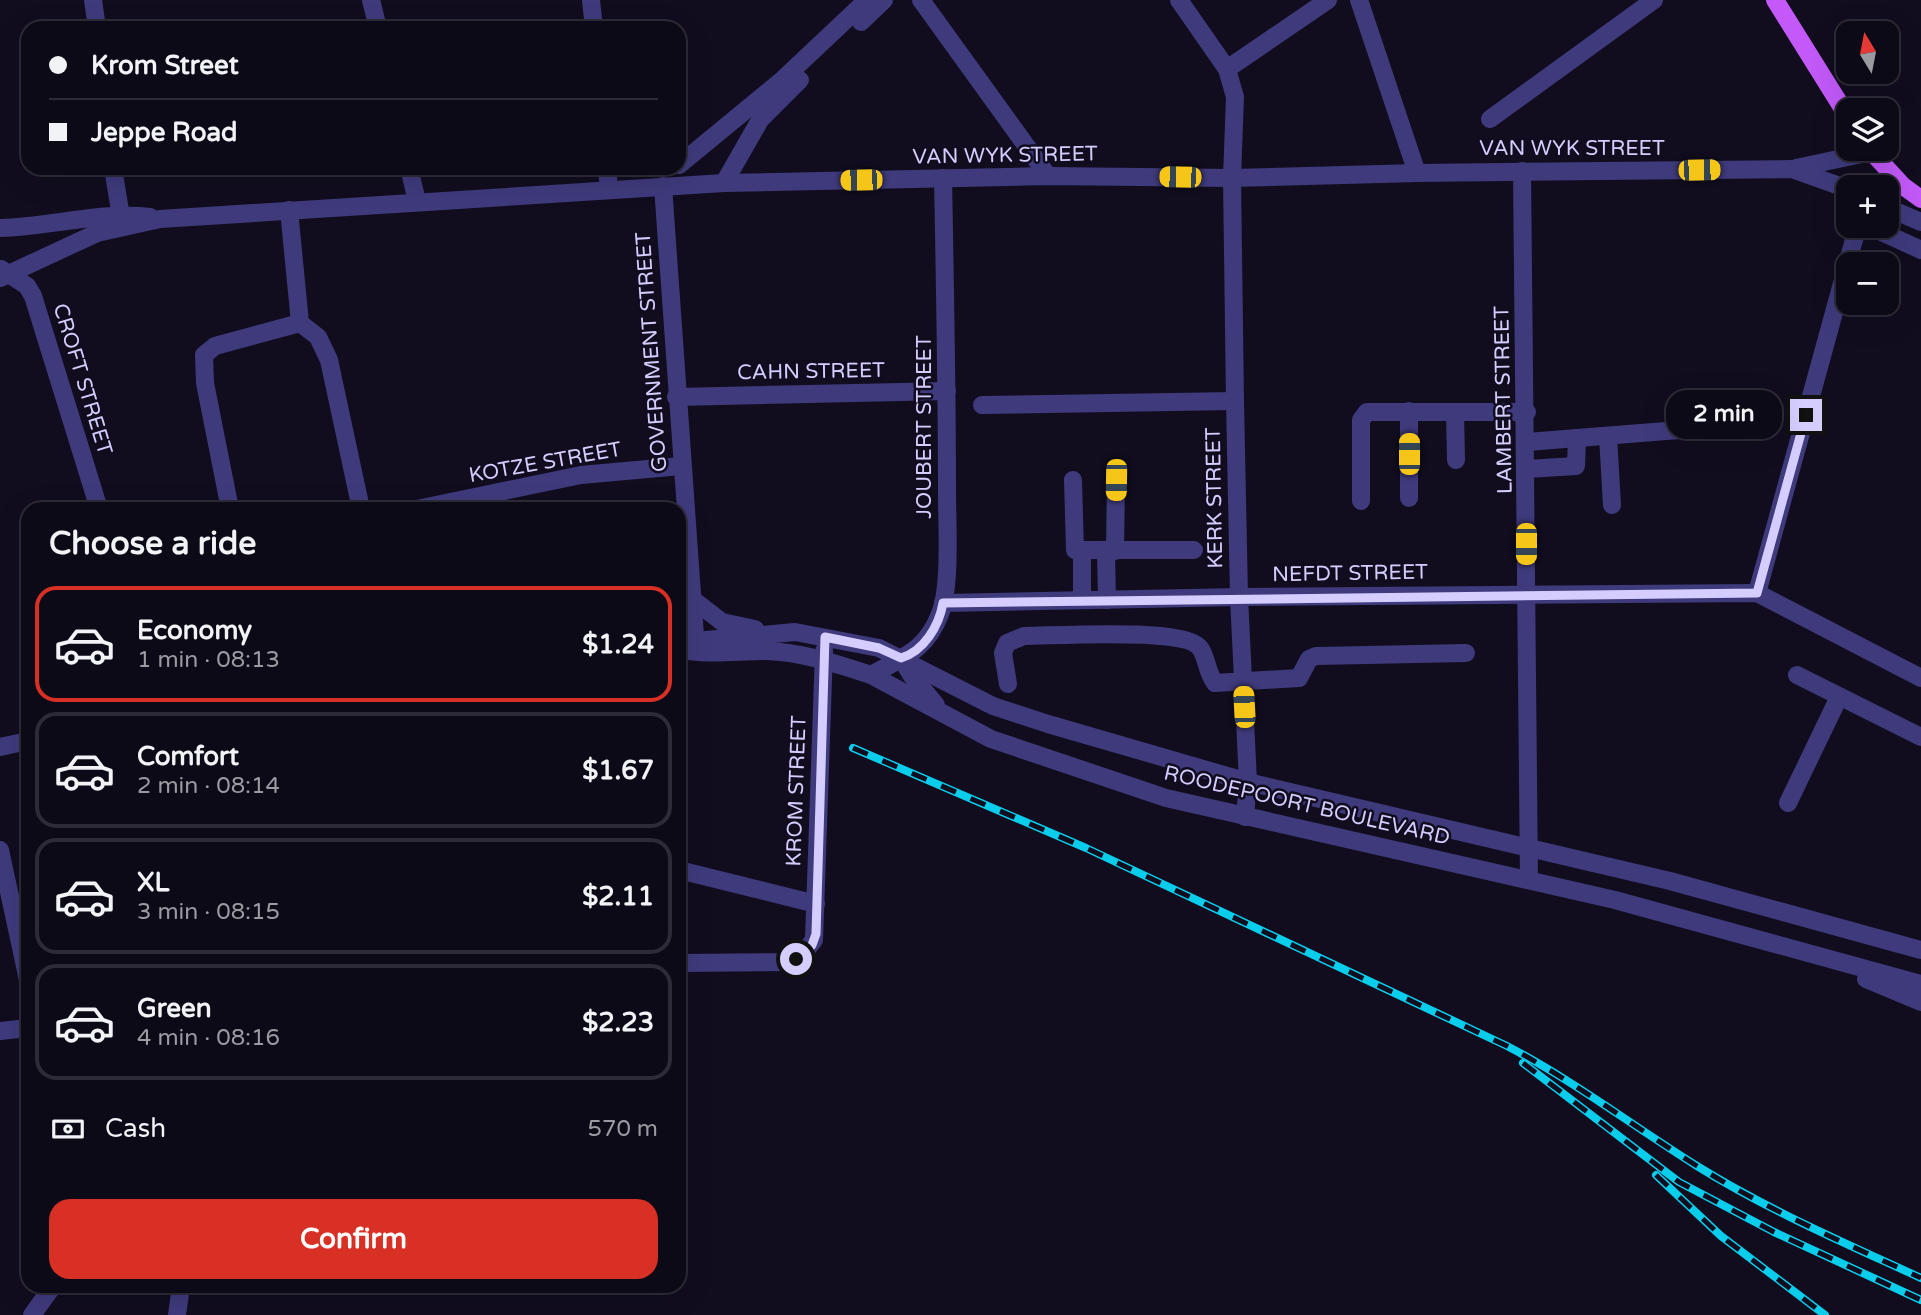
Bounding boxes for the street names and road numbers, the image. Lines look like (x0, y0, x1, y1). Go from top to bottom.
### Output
street label: VAN WYK STREET (1479, 136, 1665, 161)
street label: VAN WYK STREET (912, 141, 1098, 170)
street label: GOVERNMENT STREET (631, 231, 672, 473)
street label: CROFT STREET (48, 300, 118, 458)
street label: LAMBERT STREET (1489, 305, 1518, 494)
street label: JOUBERT STREET (912, 335, 937, 519)
street label: CAHN STREET (737, 358, 885, 385)
street label: KERK STREET (1201, 427, 1228, 569)
street label: KOTZE STREET (467, 437, 624, 488)
street label: NEFDT STREET (1272, 560, 1428, 587)
street label: KROM STREET (781, 715, 812, 867)
street label: ROODEPOORT BOULEVARD (1161, 760, 1452, 851)

